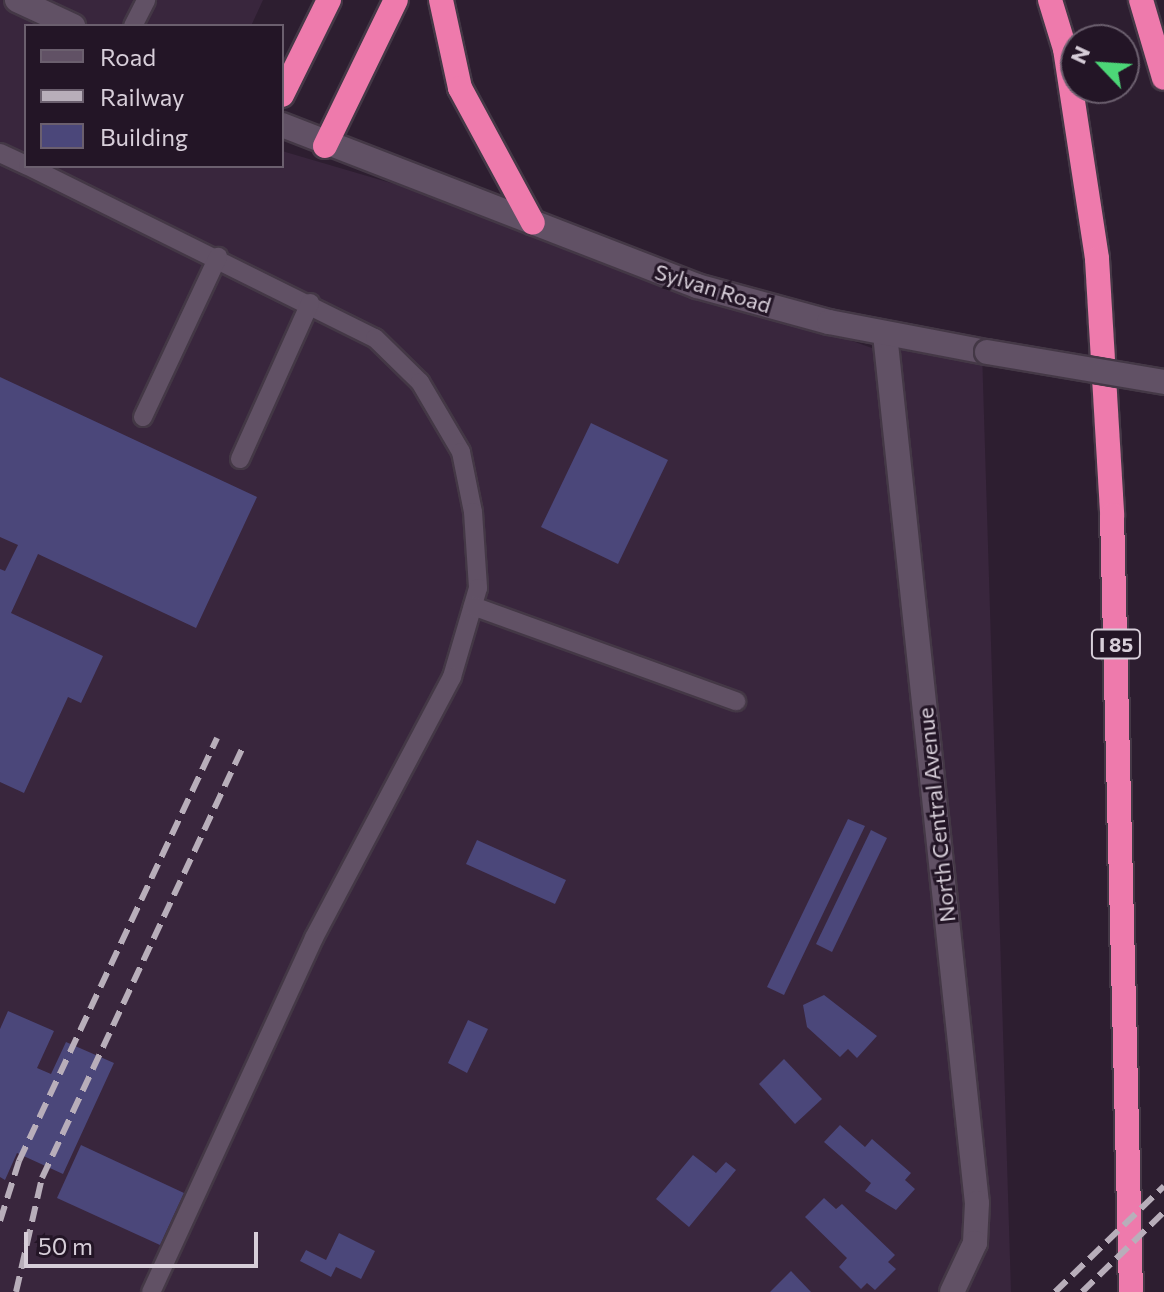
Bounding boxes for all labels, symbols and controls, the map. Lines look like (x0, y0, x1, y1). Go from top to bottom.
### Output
legend (24, 24, 284, 168)
north arrow (1060, 24, 1140, 104)
text: N (1064, 41, 1095, 68)
text: Road (100, 42, 156, 71)
text: Railway (100, 82, 185, 111)
text: Building (100, 122, 188, 151)
street label: Sylvan Road (652, 258, 774, 318)
road number: I 85 (1090, 628, 1142, 660)
street label: North Central Avenue (912, 706, 960, 924)
scale bar (28, 1216, 262, 1266)
text: 50 m (38, 1231, 93, 1260)

